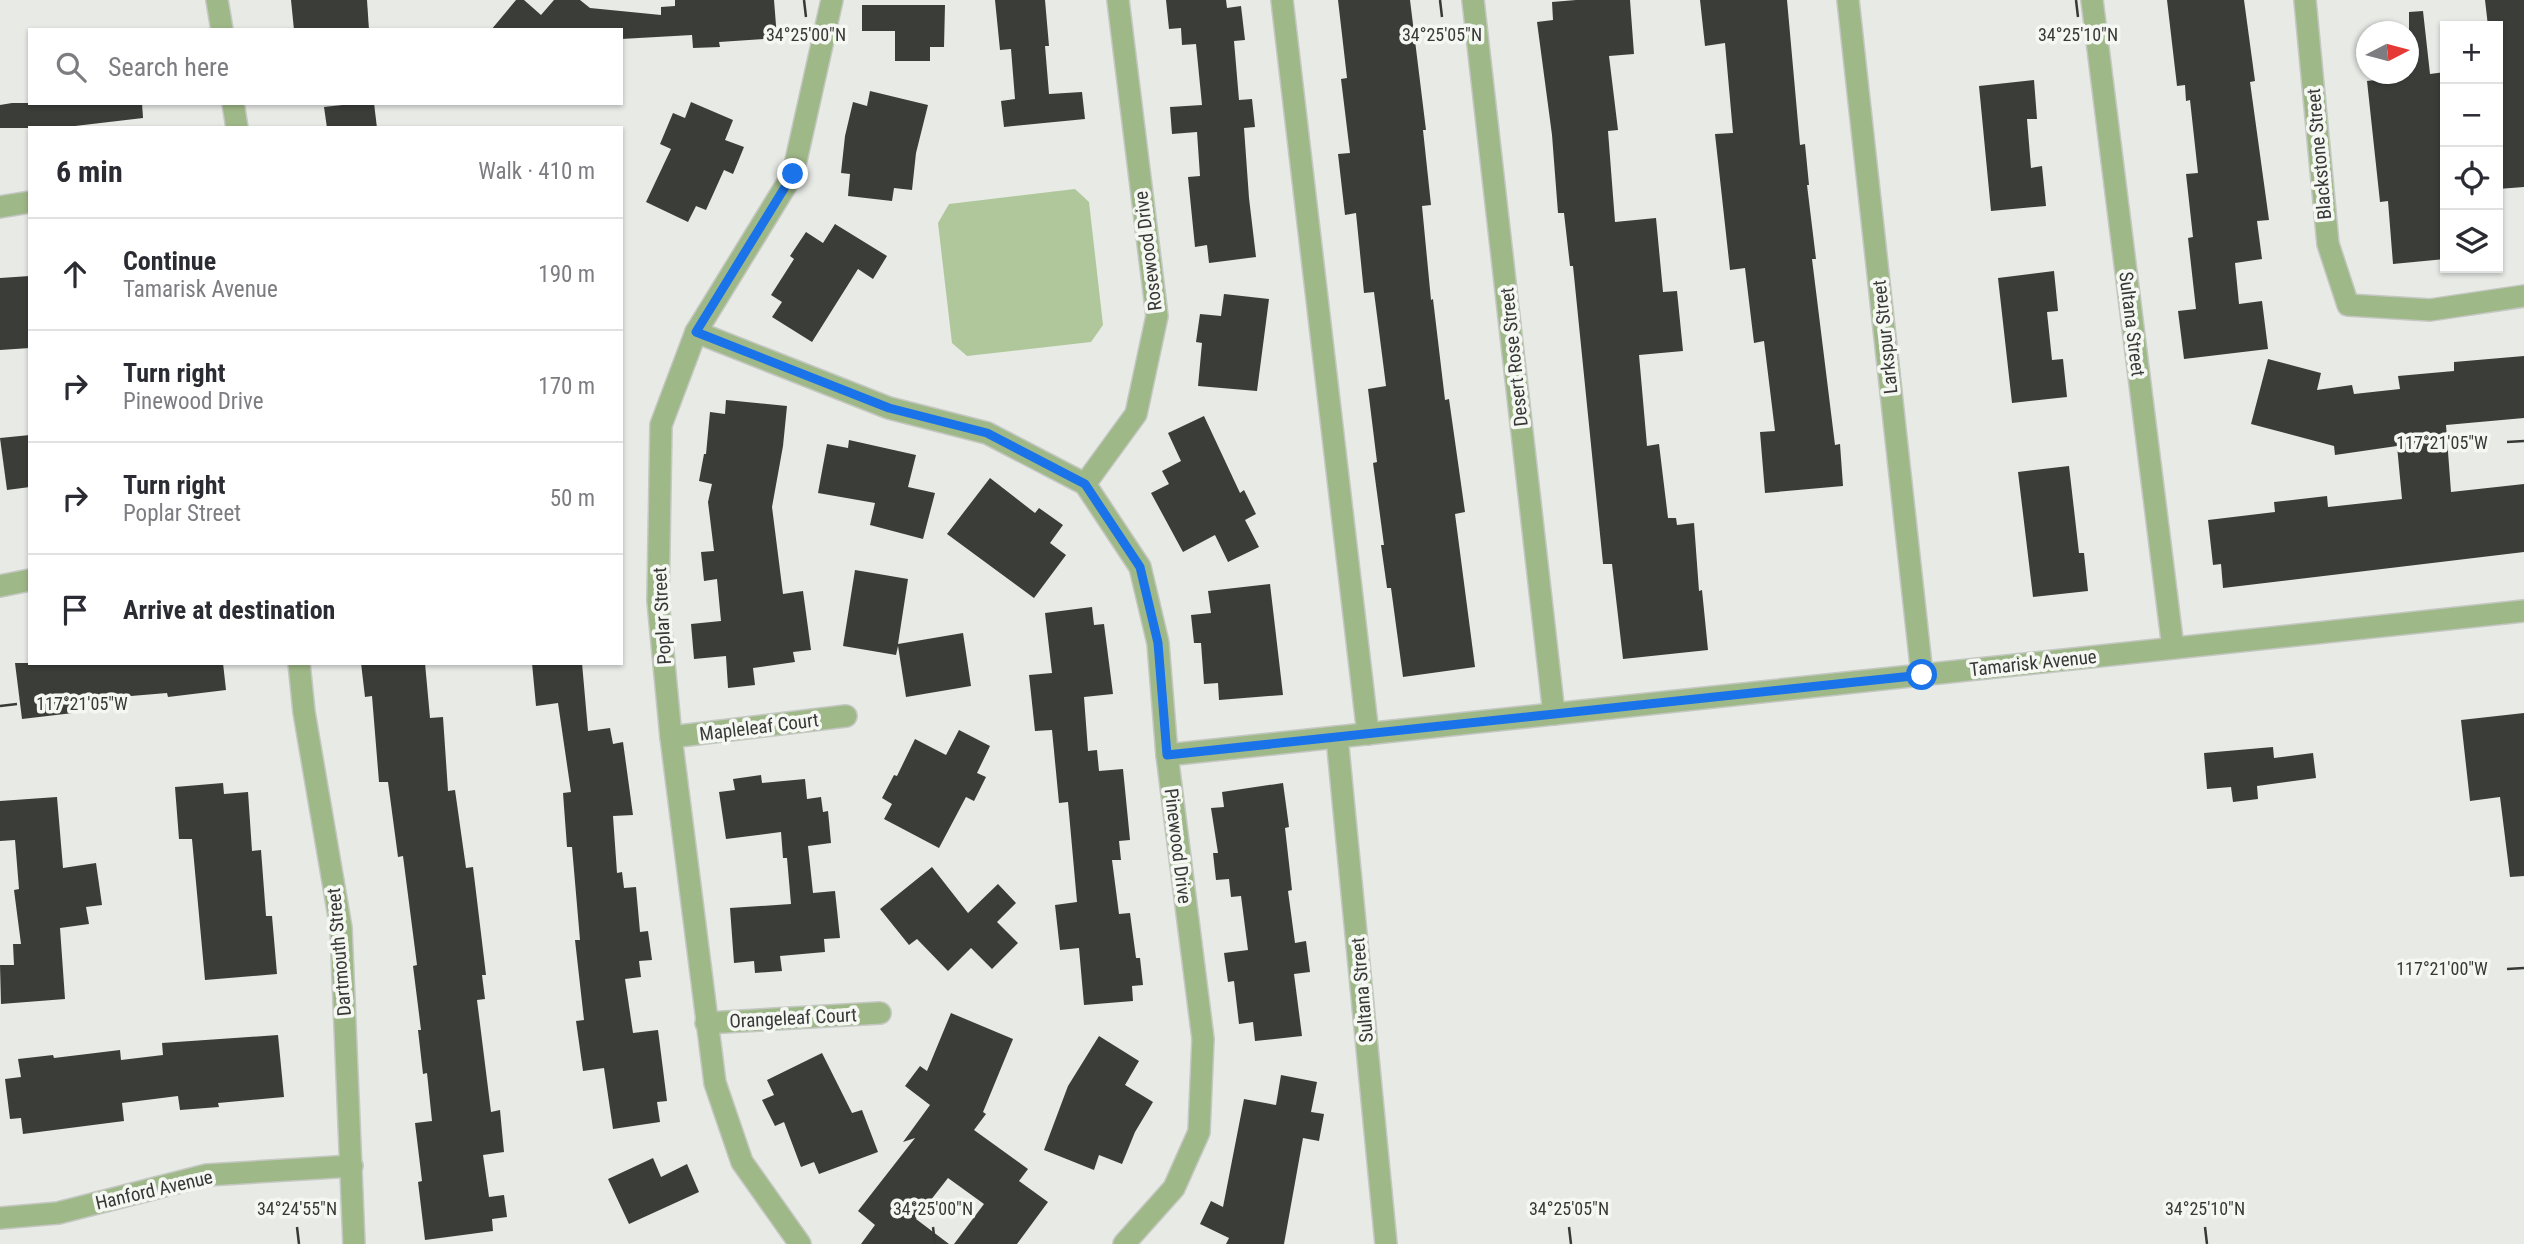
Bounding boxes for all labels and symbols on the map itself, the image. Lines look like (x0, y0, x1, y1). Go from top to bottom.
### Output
north arrow (2356, 21, 2419, 84)
text: 34°25'00"N (766, 24, 846, 45)
text: 34°25'05"N (1402, 24, 1482, 45)
text: 34°25'10"N (2038, 24, 2118, 45)
street label: Blackstone Street (2302, 87, 2336, 221)
route end (777, 158, 808, 189)
street label: Rosewood Drive (1129, 190, 1167, 312)
street label: Sultana Street (2114, 270, 2150, 378)
street label: Larkspur Street (1868, 279, 1902, 395)
street label: Desert Rose Street (1495, 286, 1533, 428)
text: 117°21'05"W (2396, 432, 2488, 453)
street label: Poplar Street (648, 567, 676, 665)
street label: Tamarisk Avenue (1968, 645, 2098, 681)
route start (1906, 659, 1937, 690)
text: 117°21'05"W (36, 693, 128, 714)
street label: Mapleleaf Court (698, 708, 820, 746)
street label: Pinewood Drive (1160, 787, 1197, 905)
street label: Dartmouth Street (322, 887, 356, 1017)
street label: Sultana Street (1346, 937, 1378, 1043)
text: 117°21'00"W (2396, 958, 2488, 979)
street label: Orangeleaf Court (729, 1003, 857, 1033)
street label: Hanford Avenue (93, 1165, 215, 1215)
text: 34°24'55"N (257, 1198, 337, 1219)
text: 34°25'00"N (893, 1198, 973, 1219)
text: 34°25'05"N (1529, 1198, 1609, 1219)
text: 34°25'10"N (2165, 1198, 2245, 1219)

